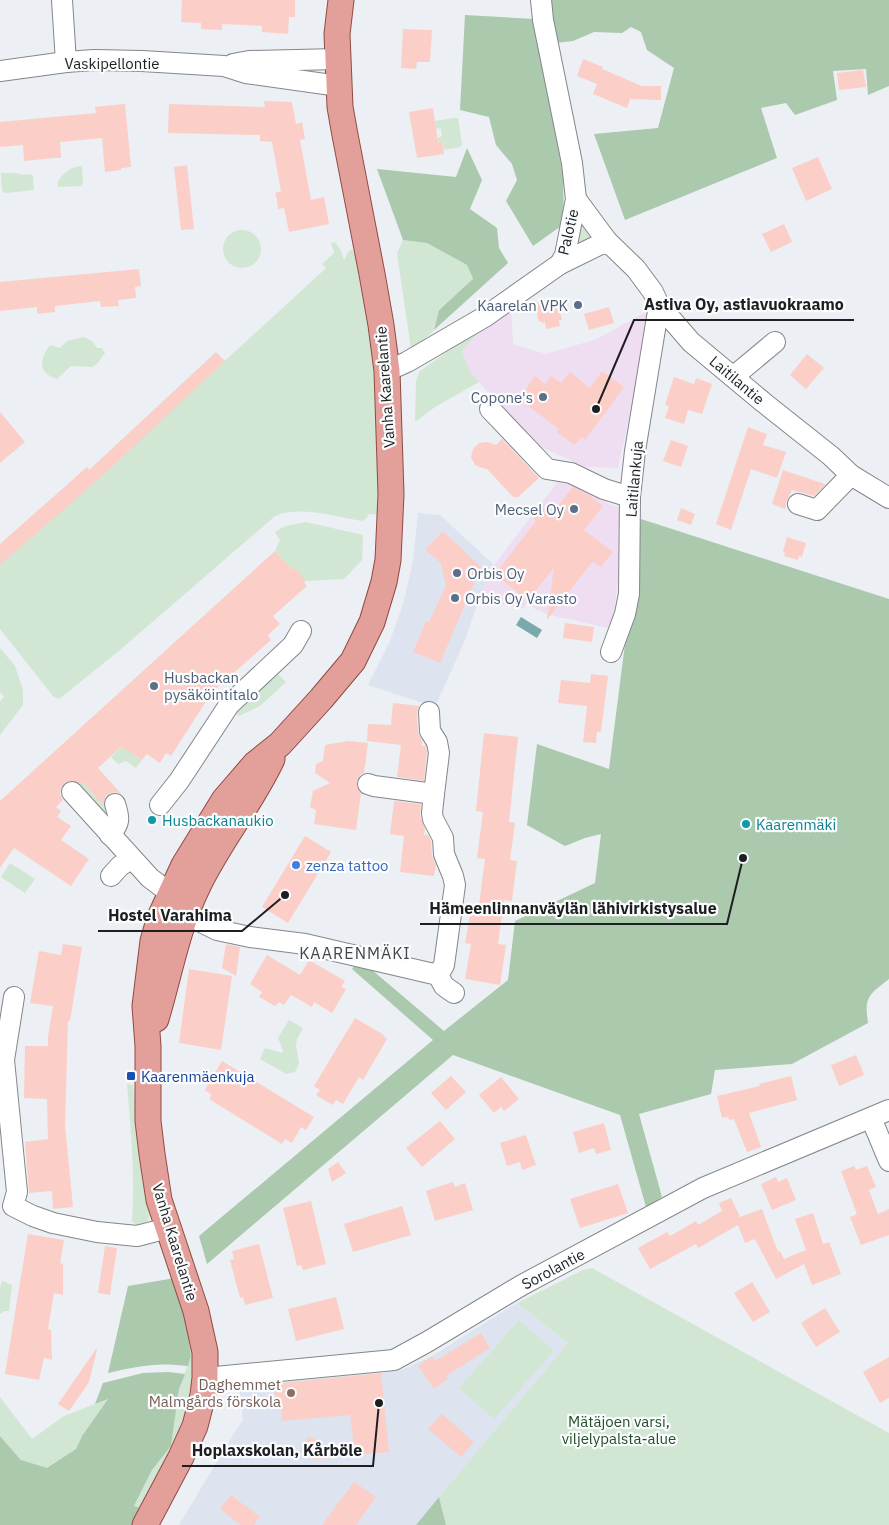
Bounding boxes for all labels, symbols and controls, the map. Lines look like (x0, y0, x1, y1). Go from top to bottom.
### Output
street label: Vaskipellontie (65, 54, 159, 73)
street label: Palotie (553, 207, 583, 257)
callout: Astiva Oy, astiavuokraamo (634, 289, 854, 320)
text: Astiva Oy, astiavuokraamo (644, 294, 844, 314)
place label: Kaarelan VPK (477, 296, 568, 315)
marker: Kaarelan VPK (572, 299, 584, 311)
street label: Vanha Kaarelantie (371, 325, 399, 449)
street label: Laitilantie (706, 351, 768, 409)
place label: Copone's (471, 388, 533, 407)
marker: Copone's (537, 391, 549, 403)
street label: Laitilankuja (621, 440, 647, 518)
place label: Mecsel Oy (495, 500, 565, 519)
marker: Mecsel Oy (568, 503, 580, 515)
place label: Orbis Oy (467, 564, 525, 583)
marker: Orbis Oy (451, 567, 463, 579)
place label: Orbis Oy Varasto (465, 589, 577, 608)
marker: Orbis Oy Varasto (449, 592, 461, 604)
place label: Husbackan pysäköintitalo (164, 668, 258, 704)
marker: Husbackan pysäköintitalo (148, 680, 160, 692)
place label: Husbackanaukio (162, 811, 274, 830)
marker: Husbackanaukio (146, 814, 158, 826)
place label: Kaarenmäki (756, 815, 836, 834)
marker: Kaarenmäki (740, 818, 752, 830)
place label: zenza tattoo (306, 856, 389, 875)
marker: zenza tattoo (290, 859, 302, 871)
callout: Hämeenlinnanväylän lähivirkistysalue (420, 893, 727, 924)
text: Hämeenlinnanväylän lähivirkistysalue (429, 898, 717, 918)
callout: Hostel Varahima (98, 900, 242, 931)
text: Hostel Varahima (108, 905, 232, 925)
district label: KAARENMÄKI (299, 943, 411, 963)
place label: Kaarenmäenkuja (141, 1067, 254, 1086)
marker: Kaarenmäenkuja (125, 1070, 137, 1082)
street label: Vanha Kaarelantie (148, 1181, 202, 1303)
street label: Sorolantie (518, 1244, 588, 1294)
place label: Daghemmet Malmgårds förskola (149, 1375, 281, 1411)
marker: Daghemmet Malmgårds förskola (285, 1387, 297, 1399)
park label: Mätäjoen varsi, viljelypalsta-alue (562, 1412, 676, 1448)
callout: Hoplaxskolan, Kårböle (182, 1435, 373, 1466)
text: Hoplaxskolan, Kårböle (192, 1440, 362, 1460)

